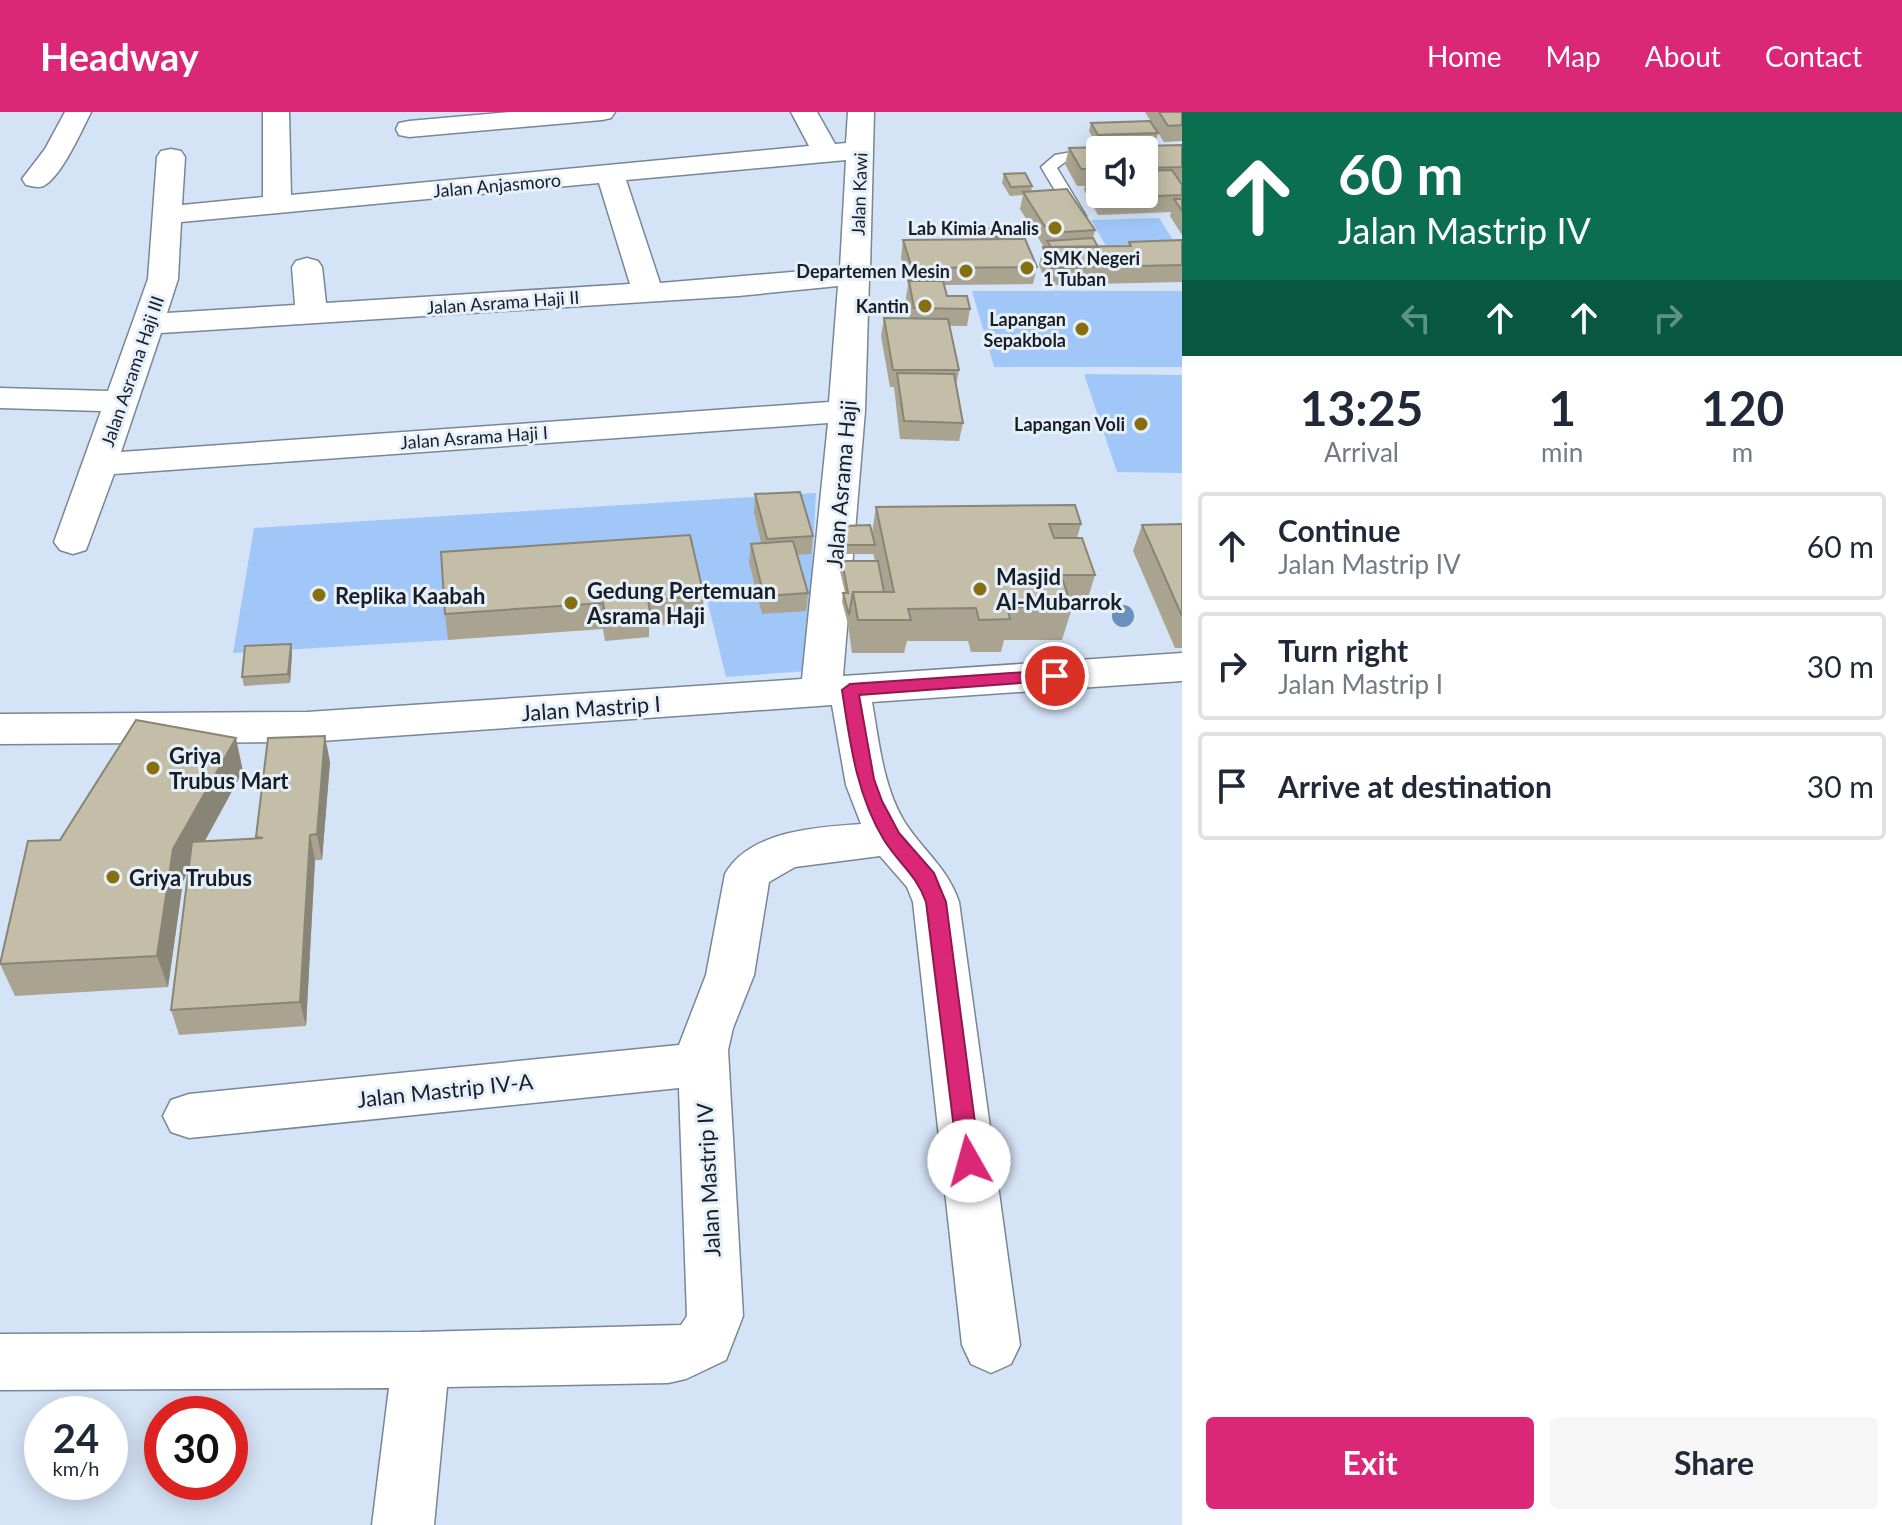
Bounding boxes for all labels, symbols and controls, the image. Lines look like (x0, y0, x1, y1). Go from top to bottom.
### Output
text: Headway (40, 33, 199, 79)
text: Home (1427, 39, 1502, 73)
text: Map (1546, 39, 1601, 73)
text: About (1645, 39, 1721, 73)
text: Contact (1765, 39, 1862, 73)
map controls (1086, 136, 1158, 208)
button: sound (1086, 136, 1158, 208)
text: 60 m (1338, 140, 1463, 207)
icon: ahead (1206, 144, 1310, 248)
street label: Jalan Kawi (847, 152, 871, 236)
street label: Jalan Anjasmoro (432, 168, 562, 202)
text: Jalan Mastrip IV (1338, 208, 1591, 252)
place label: Lab Kimia Analis (908, 217, 1039, 239)
marker: Lab Kimia Analis (1046, 219, 1064, 237)
place label: SMK Negeri 1 Tuban (1043, 247, 1140, 290)
marker: SMK Negeri 1 Tuban (1018, 259, 1036, 277)
place label: Departemen Mesin (796, 260, 950, 282)
marker: Departemen Mesin (957, 262, 975, 280)
street label: Jalan Asrama Haji II (426, 286, 580, 318)
street label: Jalan Asrama Haji III (96, 293, 168, 449)
place label: Kantin (856, 295, 909, 317)
icon: left (1394, 296, 1438, 340)
icon: ahead (1478, 296, 1522, 340)
icon: ahead (1562, 296, 1606, 340)
icon: right (1646, 296, 1690, 340)
marker: Kantin (916, 297, 934, 315)
place label: Lapangan Sepakbola (983, 308, 1066, 351)
marker: Lapangan Sepakbola (1073, 320, 1091, 338)
text: 13:25 (1300, 379, 1423, 436)
text: 1 (1548, 379, 1576, 436)
text: 120 (1701, 379, 1784, 436)
street label: Jalan Asrama Haji (820, 399, 862, 569)
place label: Lapangan Voli (1014, 413, 1125, 435)
marker: Lapangan Voli (1132, 415, 1150, 433)
street label: Jalan Asrama Haji I (399, 421, 549, 453)
text: Arrival (1324, 436, 1399, 468)
text: min (1541, 436, 1583, 468)
text: m (1732, 436, 1753, 468)
text: Continue (1278, 512, 1401, 548)
icon: ahead (1210, 524, 1254, 568)
text: 60 m (1807, 528, 1874, 564)
text: Jalan Mastrip IV (1278, 548, 1461, 580)
place label: Masjid Al-Mubarrok (995, 563, 1122, 615)
place label: Gedung Pertemuan Asrama Haji (586, 577, 776, 629)
marker: Masjid Al-Mubarrok (971, 580, 989, 598)
place label: Replika Kaabah (335, 582, 485, 609)
marker: Replika Kaabah (310, 586, 328, 604)
marker: Gedung Pertemuan Asrama Haji (562, 594, 580, 612)
text: Turn right (1278, 632, 1408, 668)
pin (1021, 642, 1089, 710)
icon: right (1210, 644, 1254, 688)
text: 30 m (1807, 648, 1874, 684)
icon: arrive (1033, 654, 1077, 698)
text: Jalan Mastrip I (1278, 668, 1443, 700)
street label: Jalan Mastrip I (520, 690, 662, 726)
place label: Griya Trubus Mart (169, 742, 289, 794)
marker: Griya Trubus Mart (144, 759, 162, 777)
icon: arrive (1210, 764, 1254, 808)
text: Arrive at destination (1278, 768, 1552, 804)
text: 30 m (1807, 768, 1874, 804)
place label: Griya Trubus (129, 864, 252, 891)
marker: Griya Trubus (104, 868, 122, 886)
street label: Jalan Mastrip IV-A (356, 1067, 535, 1113)
street label: Jalan Mastrip IV (690, 1102, 726, 1258)
position arrow (927, 1119, 1011, 1203)
speed limit sign: 30 (144, 1396, 248, 1500)
text: 24 (53, 1414, 99, 1462)
button: Exit (1206, 1417, 1534, 1509)
button: Share (1550, 1417, 1878, 1509)
text: km/h (53, 1456, 99, 1480)

